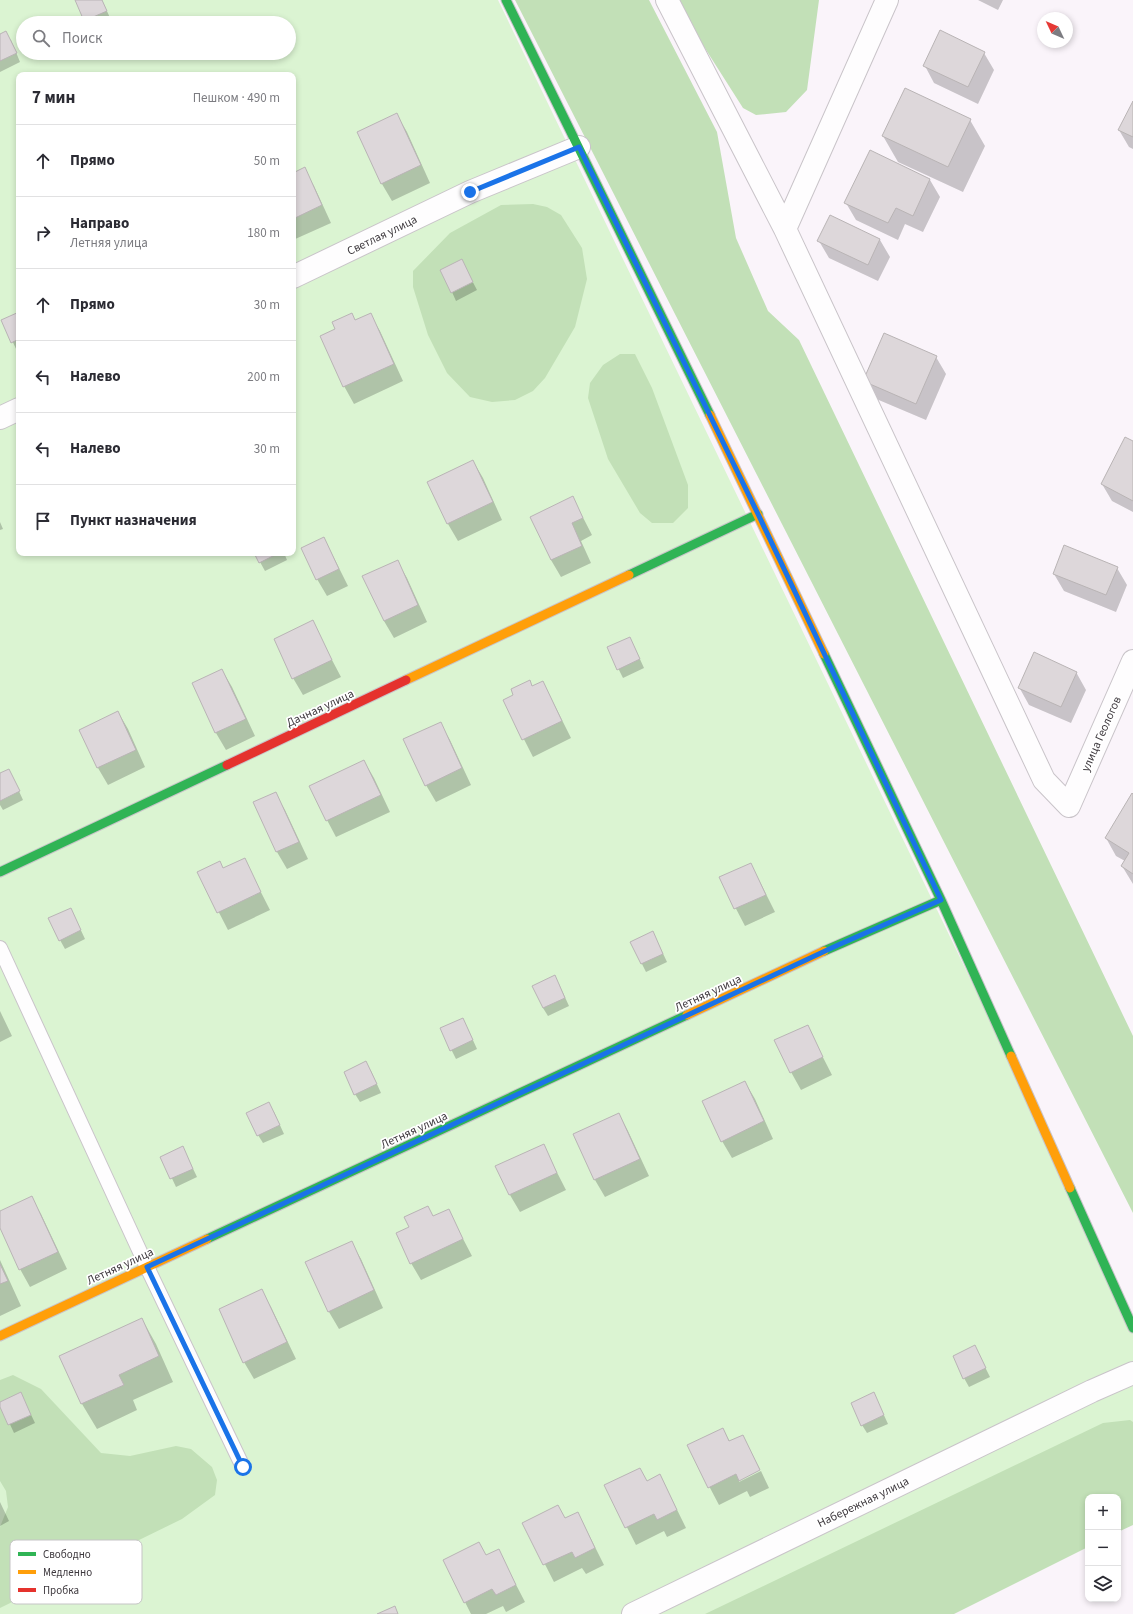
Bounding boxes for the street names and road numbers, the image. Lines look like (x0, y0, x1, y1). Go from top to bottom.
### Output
street label: Светлая улица (344, 211, 420, 260)
street label: Дачная улица (284, 685, 357, 732)
street label: улица Геологов (1077, 694, 1126, 775)
street label: Летняя улица (672, 971, 744, 1016)
street label: Летняя улица (378, 1108, 450, 1153)
street label: Летняя улица (84, 1244, 156, 1289)
street label: Набережная улица (815, 1473, 912, 1532)

